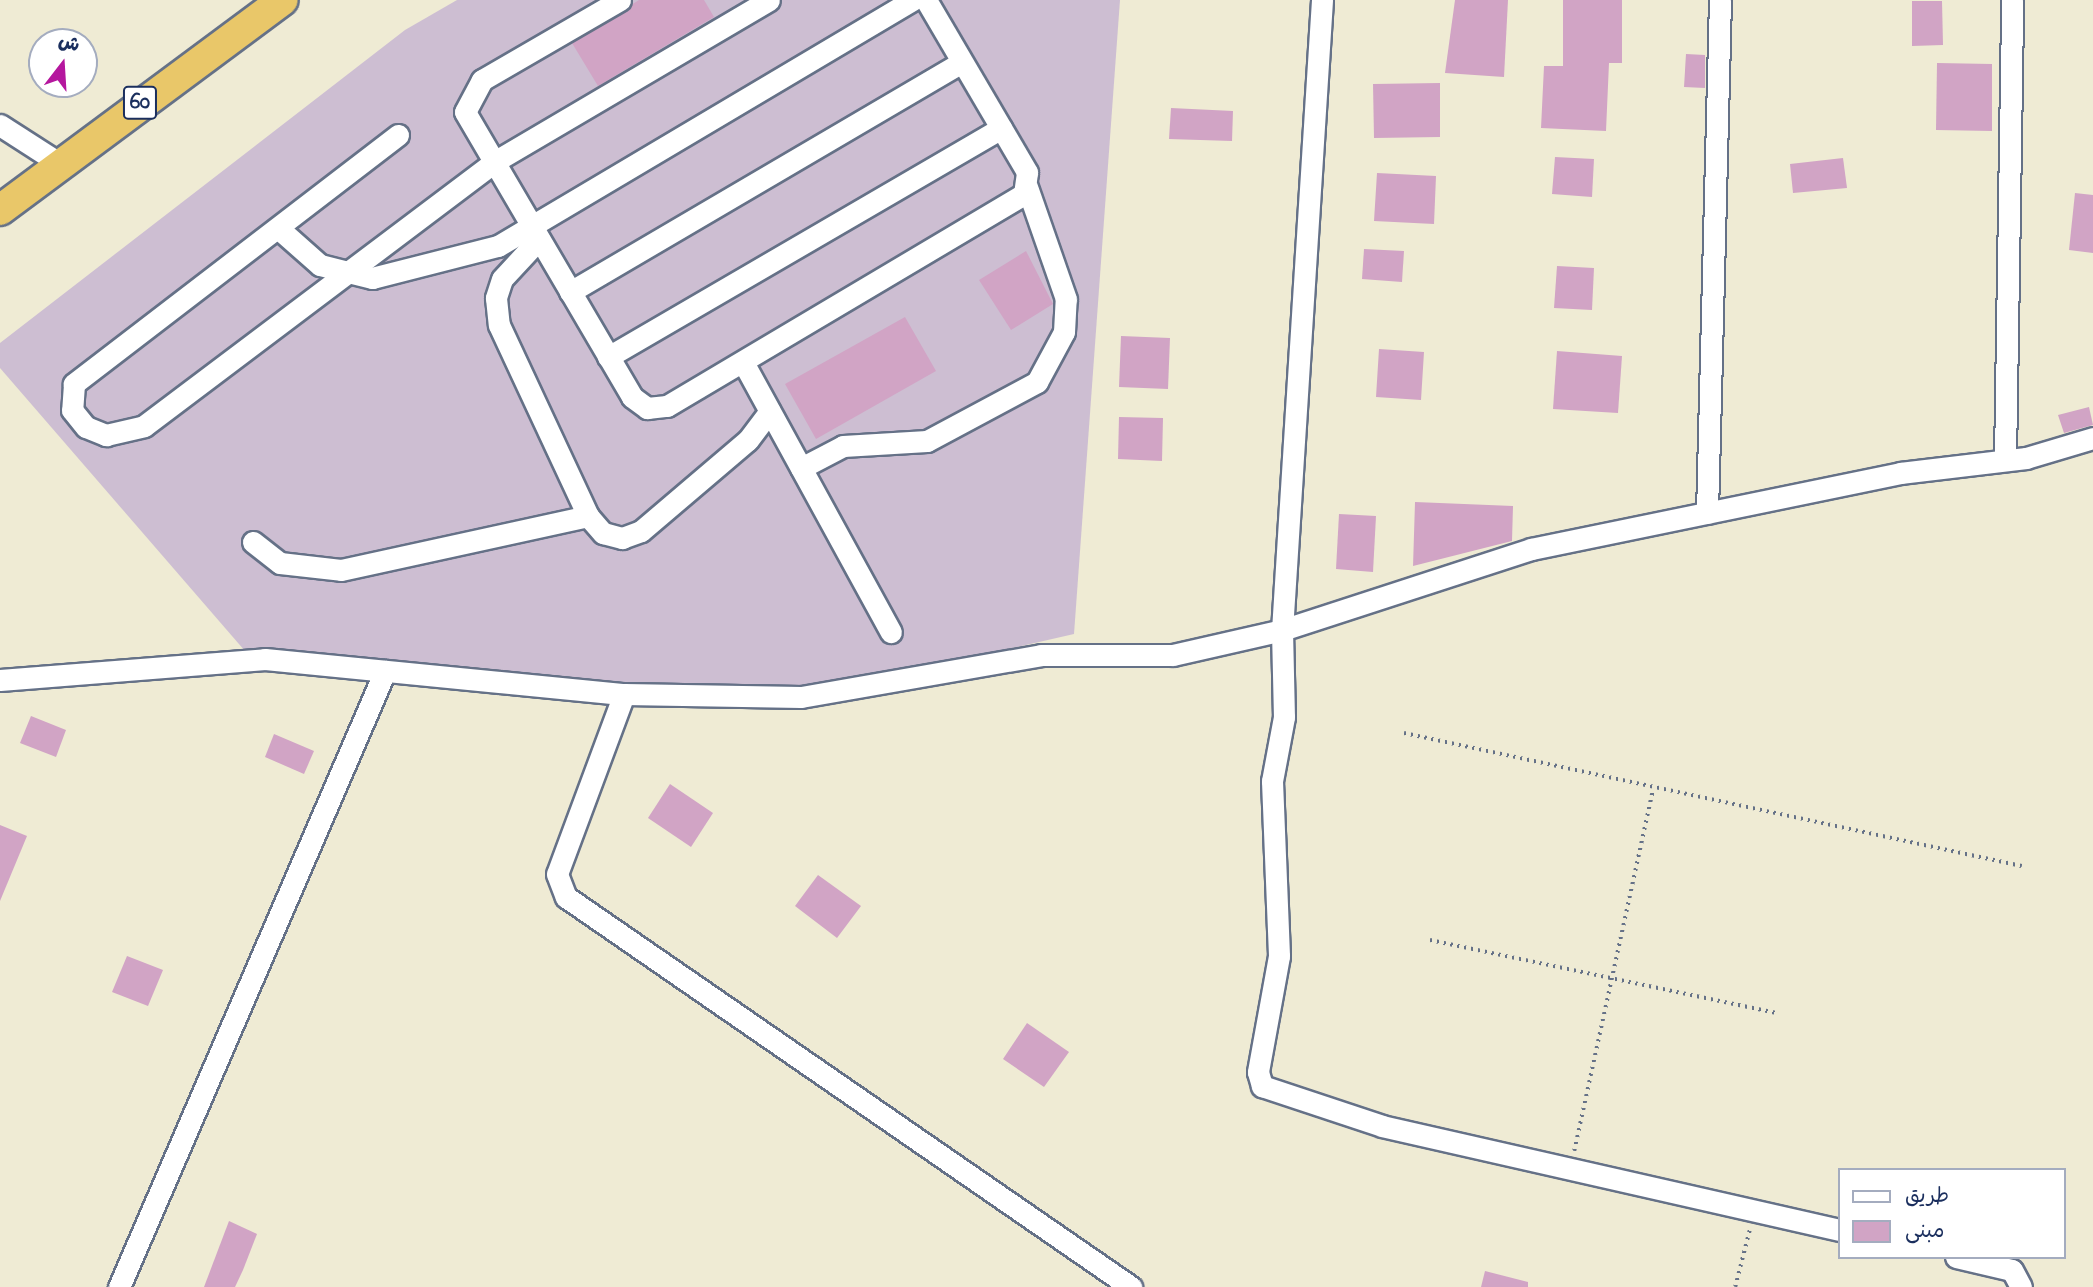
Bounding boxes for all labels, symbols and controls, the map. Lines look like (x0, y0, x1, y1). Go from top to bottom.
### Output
north arrow (28, 28, 98, 98)
text: ش (55, 28, 83, 60)
road number: 60 (122, 83, 158, 122)
legend (1838, 1168, 2065, 1259)
text: طريق (1905, 1182, 1949, 1212)
text: مبنى (1905, 1217, 1944, 1247)

